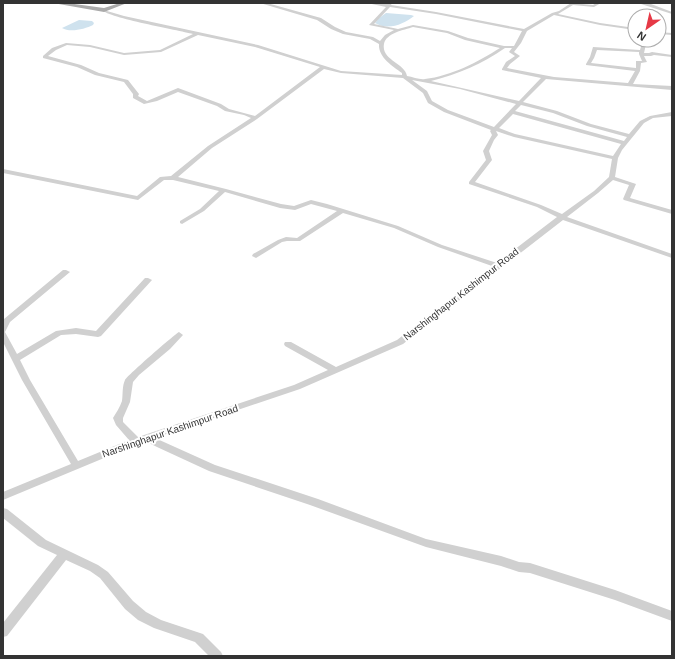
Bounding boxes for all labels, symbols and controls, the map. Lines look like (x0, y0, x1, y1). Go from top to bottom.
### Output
north arrow (627, 8, 667, 48)
text: N (635, 29, 648, 43)
street label: Narshinghapur Kashimpur Road (401, 246, 521, 342)
street label: Narshinghapur Kashimpur Road (101, 403, 239, 459)

